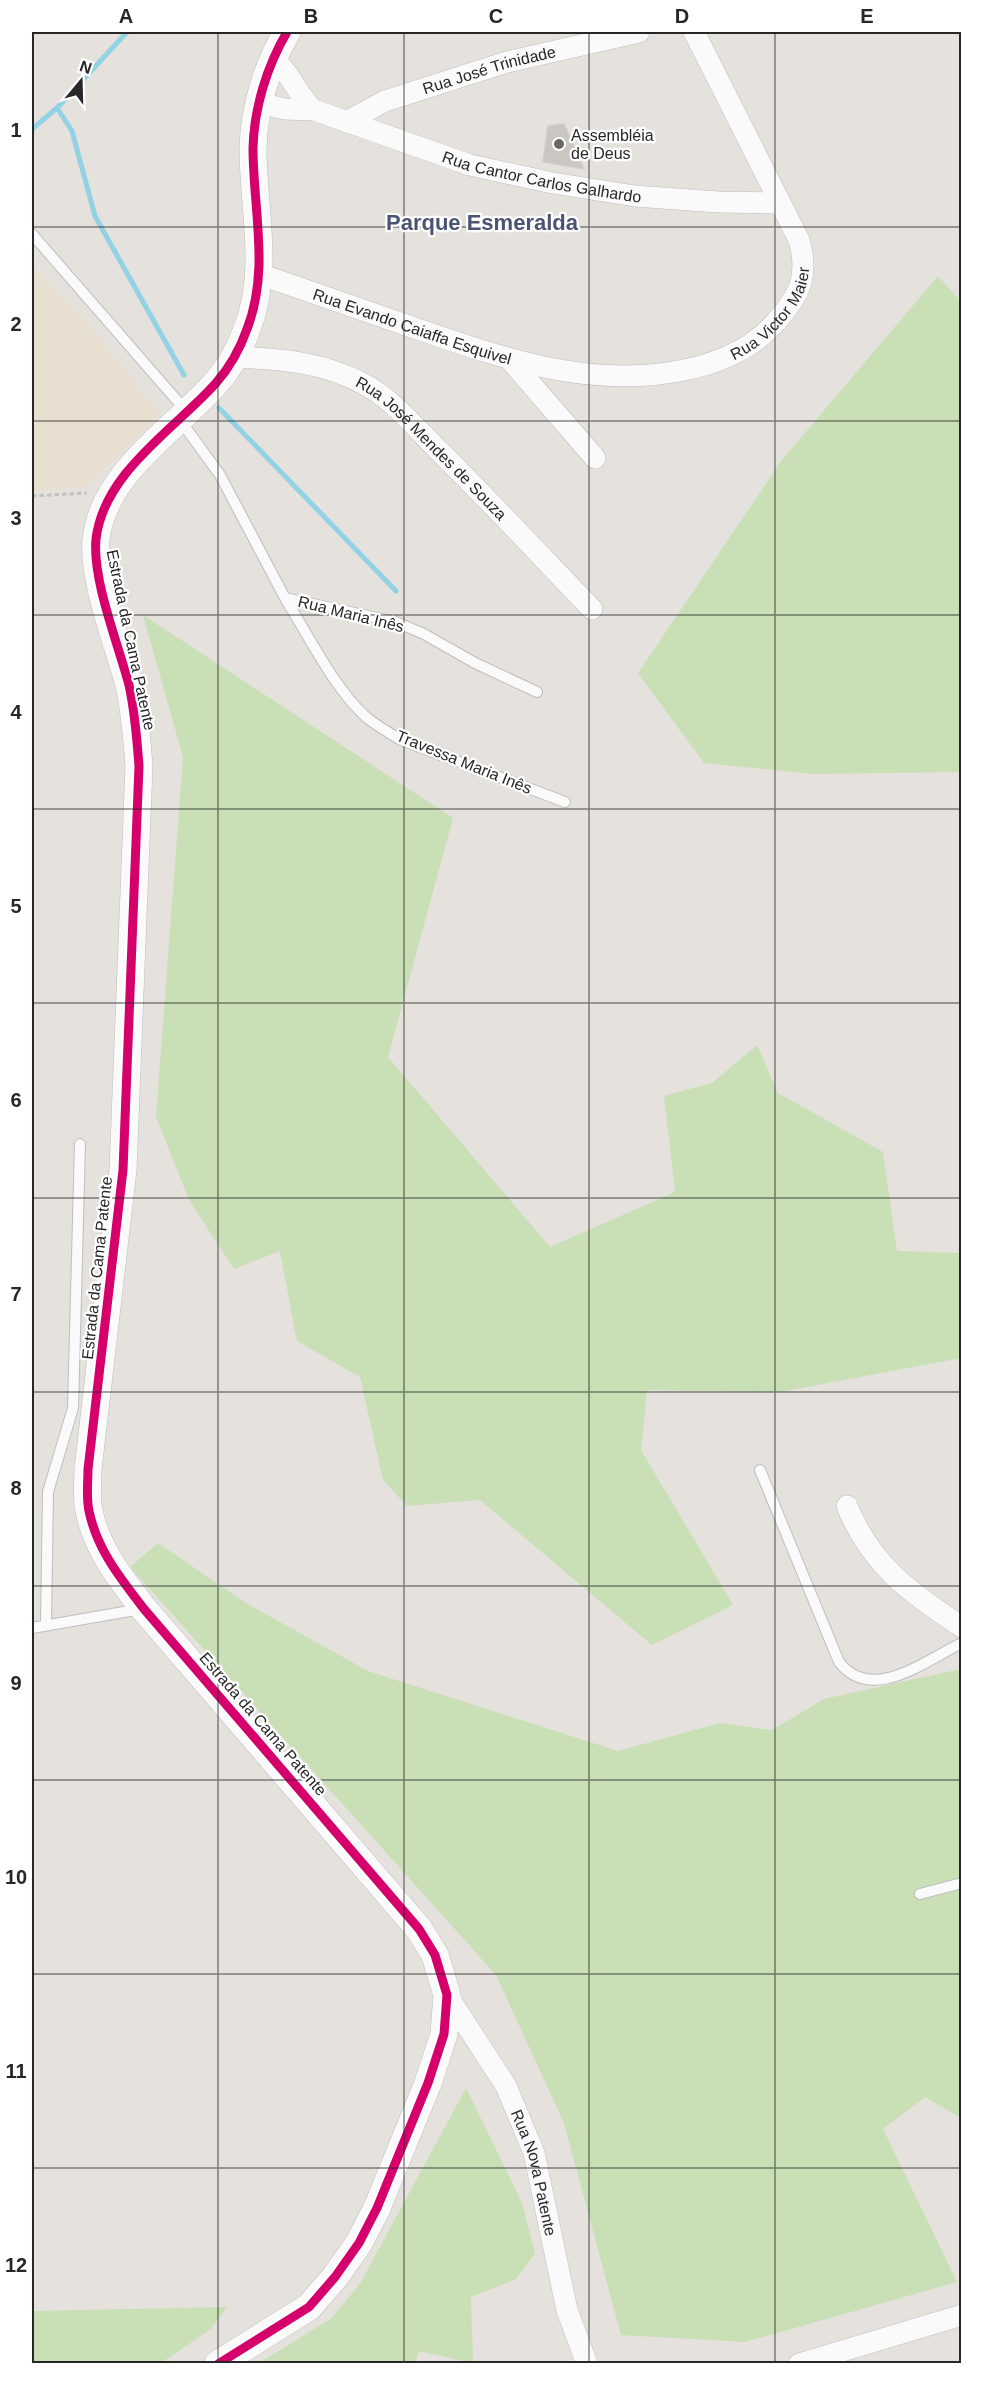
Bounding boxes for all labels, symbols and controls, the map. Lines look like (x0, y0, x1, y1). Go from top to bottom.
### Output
text: A (119, 5, 133, 27)
text: B (304, 5, 318, 27)
text: C (489, 5, 503, 27)
text: D (675, 5, 689, 27)
text: E (860, 5, 874, 27)
street label: Rua José Trinidade (420, 43, 557, 97)
north arrow (51, 51, 111, 111)
text: N (77, 57, 94, 77)
text: 1 (10, 119, 22, 141)
place label: Assembléia de Deus (571, 127, 654, 162)
marker: Assembléia de Deus (552, 137, 566, 151)
street label: Rua Cantor Carlos Galhardo (440, 147, 642, 205)
district label: Parque Esmeralda (386, 210, 579, 235)
street label: Rua Victor Maier (727, 266, 812, 363)
street label: Rua Evando Caiaffa Esquivel (311, 285, 513, 367)
text: 2 (10, 313, 22, 335)
street label: Rua José Mendes de Souza (353, 373, 510, 523)
text: 3 (10, 507, 22, 529)
street label: Estrada da Cama Patente (104, 548, 158, 732)
street label: Rua Maria Inês (296, 593, 406, 635)
text: 4 (10, 701, 22, 723)
street label: Travessa Maria Inês (394, 727, 534, 797)
text: 5 (10, 895, 22, 917)
text: 6 (10, 1089, 22, 1111)
street label: Estrada da Cama Patente (79, 1175, 115, 1360)
text: 7 (10, 1283, 22, 1305)
text: 8 (10, 1477, 22, 1499)
street label: Estrada da Cama Patente (196, 1649, 330, 1799)
text: 9 (10, 1672, 22, 1694)
text: 10 (5, 1866, 27, 1888)
text: 11 (5, 2060, 27, 2082)
street label: Rua Nova Patente (508, 2107, 560, 2237)
text: 12 (5, 2254, 27, 2276)

